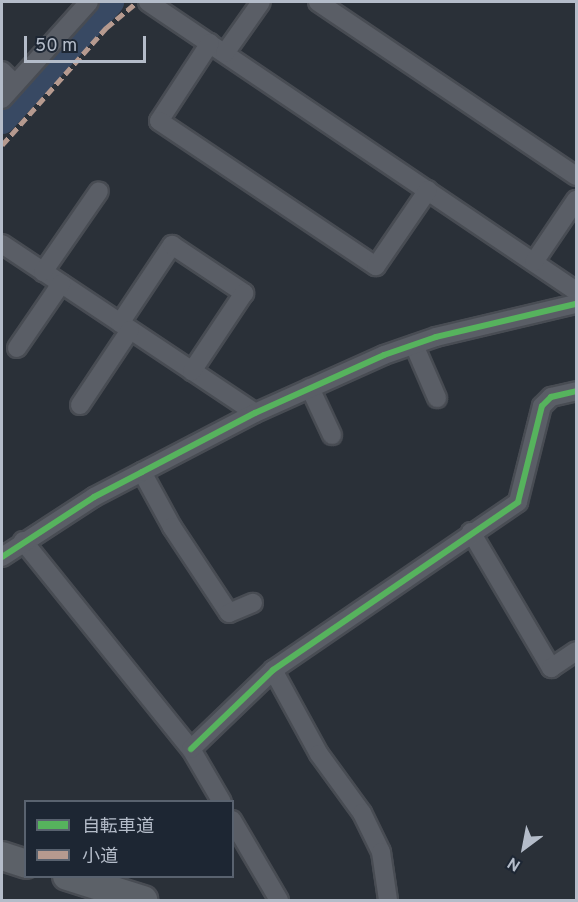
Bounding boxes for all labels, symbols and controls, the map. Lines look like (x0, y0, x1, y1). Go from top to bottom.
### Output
scale bar (27, 24, 148, 62)
text: 50 m (35, 35, 77, 58)
legend (24, 800, 234, 878)
text: 自転車道 (82, 816, 154, 839)
north arrow (494, 818, 554, 878)
text: 小道 (82, 846, 118, 869)
text: N (504, 852, 525, 875)

